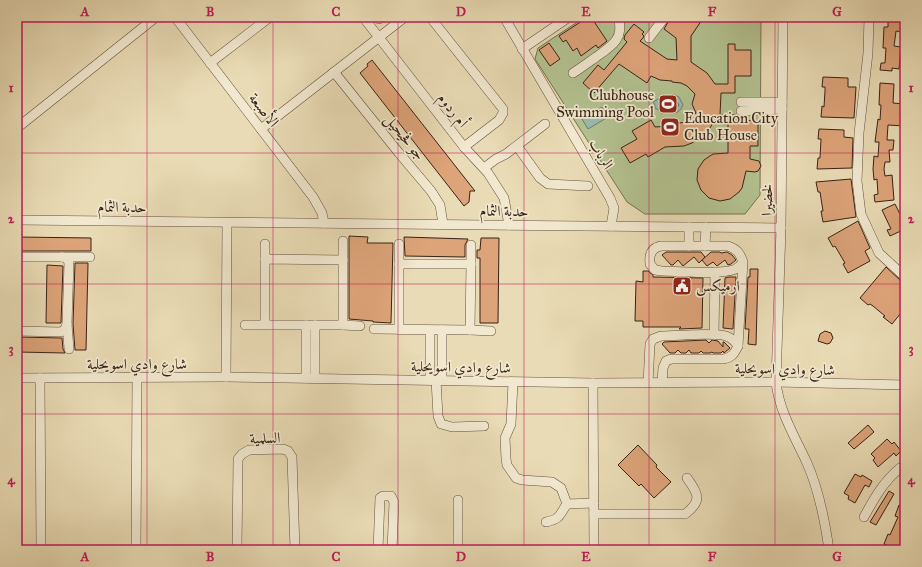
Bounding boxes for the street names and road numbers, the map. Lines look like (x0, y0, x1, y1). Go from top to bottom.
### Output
street label: الأصبعة (245, 88, 284, 131)
street label: أم ردوم (431, 88, 474, 134)
street label: جو فحيحيل (379, 110, 429, 165)
street label: الرباب (585, 136, 617, 172)
street label: لخضيرا (758, 184, 776, 216)
street label: حدبة الثمام (97, 198, 147, 220)
street label: حدبة الثمام (479, 202, 529, 224)
street label: شارع وادي اسويحلية (87, 355, 187, 377)
street label: شارع وادي اسويحلية (411, 357, 511, 381)
street label: شارع وادي اسويحلية (735, 359, 835, 383)
street label: السلمية (249, 428, 281, 448)

